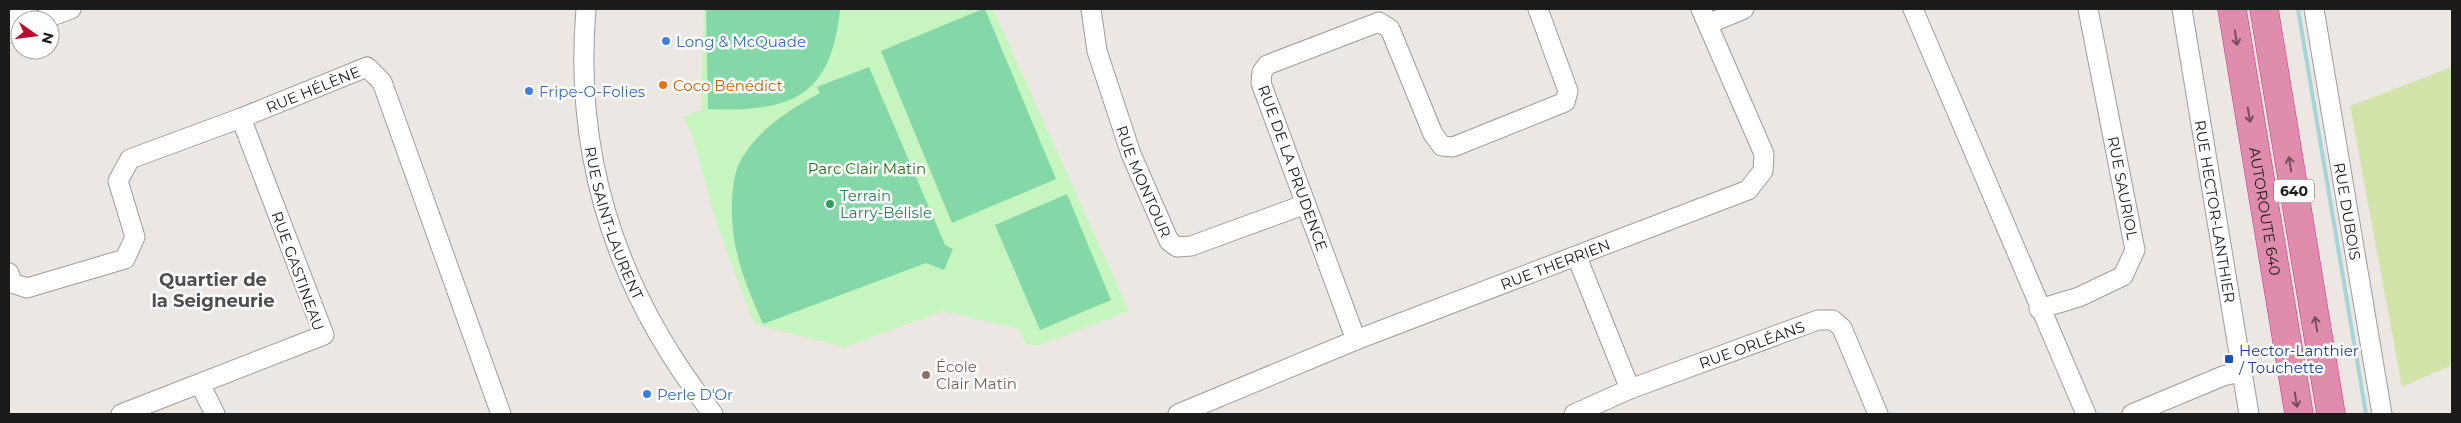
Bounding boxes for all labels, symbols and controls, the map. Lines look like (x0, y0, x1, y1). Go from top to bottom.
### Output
north arrow (10, 10, 60, 60)
text: N (38, 30, 58, 46)
one-way arrow (2232, 30, 2242, 46)
place label: Long & McQuade (676, 32, 806, 51)
marker: Long & McQuade (660, 35, 672, 47)
street label: RUE HÉLÈNE (263, 61, 363, 117)
place label: Coco Bénédict (673, 76, 783, 95)
marker: Coco Bénédict (657, 79, 669, 91)
place label: Fripe-O-Folies (539, 82, 645, 101)
street label: RUE DE LA PRUDENCE (1254, 82, 1332, 254)
marker: Fripe-O-Folies (523, 85, 535, 97)
one-way arrow (2244, 107, 2254, 123)
street label: RUE HECTOR-LANTHIER (2191, 118, 2240, 304)
street label: RUE MONTOUR (1113, 123, 1176, 240)
street label: RUE SAURIOL (2104, 135, 2142, 242)
street label: RUE SAINT-LAURENT (581, 145, 648, 303)
street label: AUTOROUTE 640 (2245, 146, 2285, 277)
one-way arrow (2284, 156, 2294, 172)
park label: Parc Clair Matin (808, 159, 926, 178)
street label: RUE DUBOIS (2330, 161, 2365, 261)
road number: 640 (2274, 180, 2314, 202)
place label: Terrain Larry-Bélisle (840, 186, 932, 222)
marker: Terrain Larry-Bélisle (824, 198, 836, 210)
street label: RUE GASTINEAU (268, 209, 328, 333)
street label: RUE THERRIEN (1498, 234, 1613, 293)
district label: Quartier de la Seigneurie (151, 269, 275, 312)
street label: RUE ORLÉANS (1696, 316, 1807, 372)
one-way arrow (2310, 317, 2320, 333)
place label: Hector-Lanthier / Touchette (2238, 341, 2359, 377)
marker: Hector-Lanthier / Touchette (2223, 353, 2235, 365)
place label: École Clair Matin (936, 357, 1017, 393)
marker: École Clair Matin (920, 369, 932, 381)
place label: Perle D'Or (657, 385, 733, 404)
marker: Perle D'Or (641, 388, 653, 400)
one-way arrow (2292, 392, 2302, 408)

